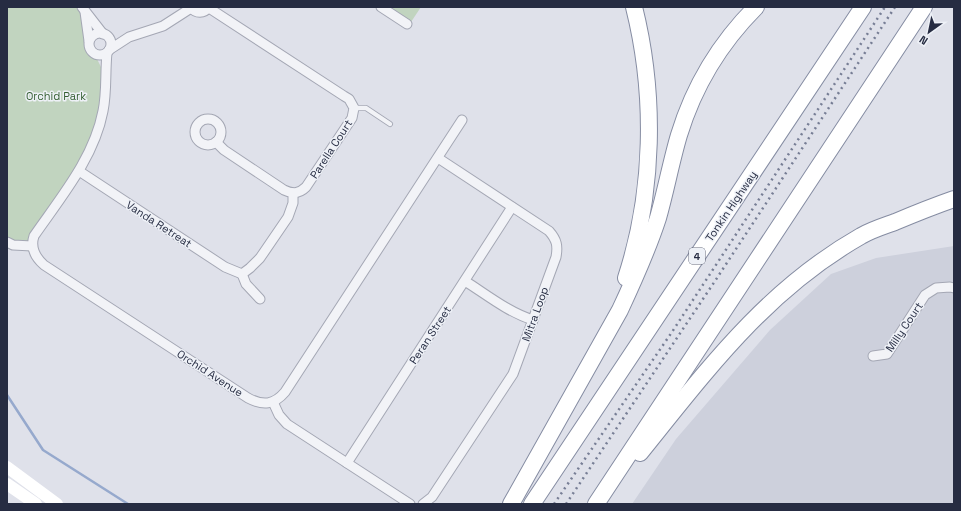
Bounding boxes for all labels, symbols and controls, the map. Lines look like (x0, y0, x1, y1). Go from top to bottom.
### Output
north arrow (909, 12, 949, 52)
text: N (917, 33, 930, 48)
park label: Orchid Park (26, 89, 86, 103)
street label: Parella Court (307, 117, 355, 181)
street label: Tonkin Highway (702, 168, 760, 244)
street label: Vanda Retreat (124, 198, 194, 250)
road number: 4 (689, 248, 705, 264)
street label: Mitra Loop (519, 285, 551, 343)
street label: Milly Court (882, 299, 926, 355)
street label: Peran Street (406, 303, 454, 367)
street label: Orchid Avenue (174, 346, 246, 400)

